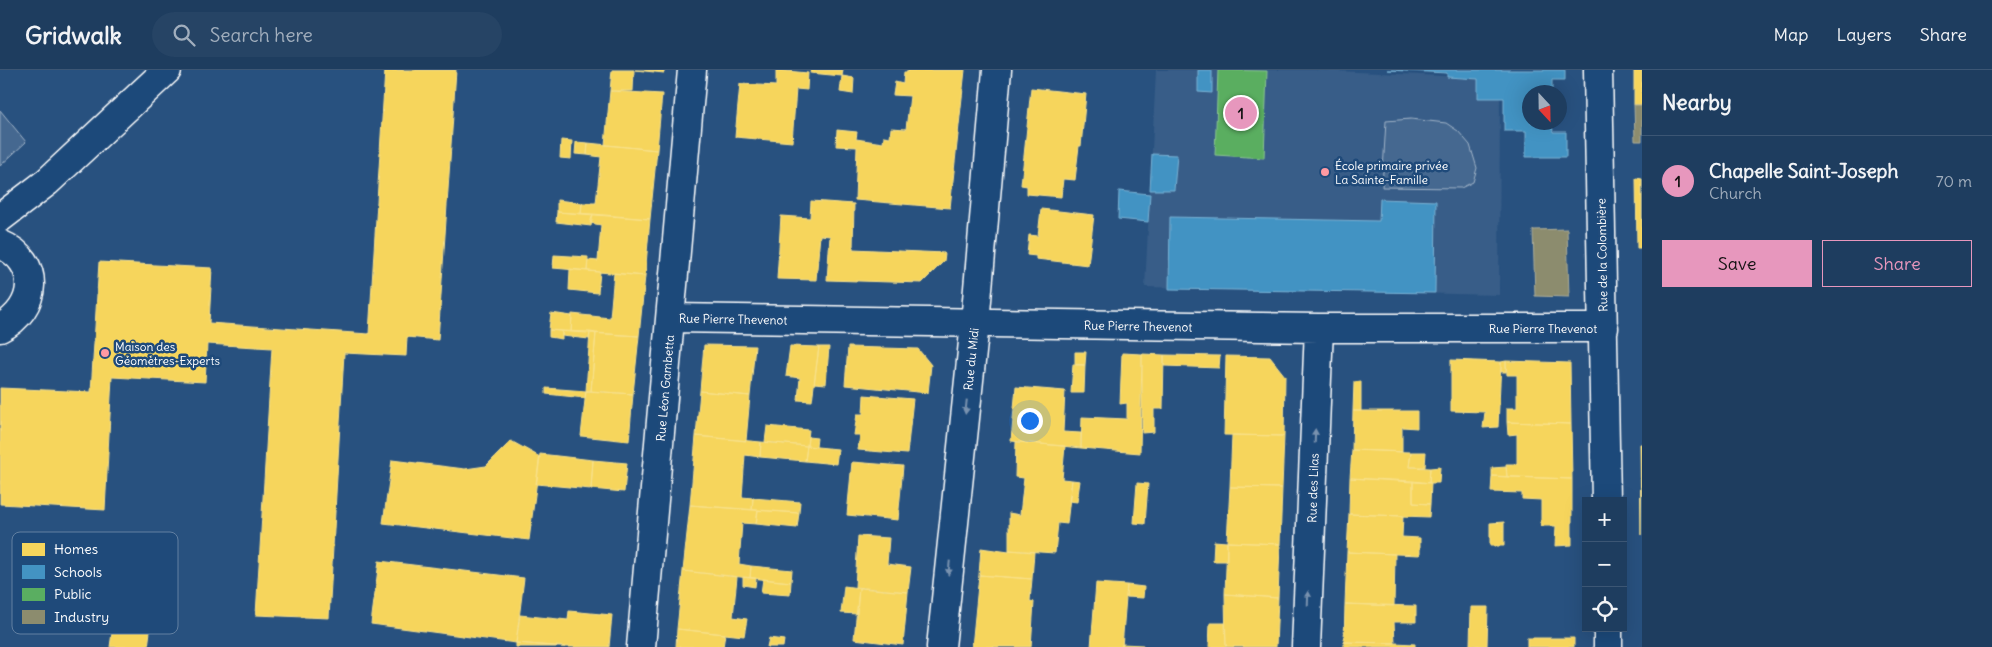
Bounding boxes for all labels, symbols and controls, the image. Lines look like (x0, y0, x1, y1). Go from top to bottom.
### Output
search box (152, 12, 502, 57)
text: Gridwalk (25, 20, 122, 50)
icon: search (170, 21, 198, 49)
text: Search here (210, 23, 313, 47)
text: Map (1773, 23, 1808, 46)
text: Layers (1836, 23, 1892, 46)
text: Share (1920, 23, 1967, 46)
north arrow (1522, 85, 1567, 130)
text: Nearby (1662, 89, 1732, 116)
pin: 1 (1225, 94, 1257, 132)
place label: École primaire privée La Sainte-Famille (1335, 158, 1448, 187)
text: Chapelle Saint-Joseph (1709, 159, 1898, 183)
marker: École primaire privée La Sainte-Famille (1319, 166, 1331, 178)
text: 1 (1675, 171, 1681, 191)
text: 70 m (1936, 171, 1972, 191)
text: Church (1709, 183, 1762, 203)
street label: Rue de la Colombière (1594, 198, 1610, 312)
button: Save (1662, 240, 1812, 287)
button: Share (1822, 240, 1972, 287)
street label: Rue Pierre Thevenot (679, 311, 787, 327)
street label: Rue Pierre Thevenot (1084, 318, 1192, 334)
street label: Rue Pierre Thevenot (1489, 321, 1597, 336)
street label: Rue du Midi (960, 327, 982, 391)
street label: Rue Léon Gambetta (653, 334, 677, 442)
place label: Maison des Géomètres-Experts (115, 339, 220, 368)
marker: Maison des Géomètres-Experts (99, 347, 111, 359)
one-way arrow (962, 399, 970, 415)
your location (1017, 408, 1043, 434)
one-way arrow (1311, 428, 1319, 444)
street label: Rue des Lilas (1304, 453, 1322, 523)
map controls (1582, 497, 1627, 632)
button: + (1582, 497, 1627, 542)
legend (12, 532, 178, 634)
text: Homes (54, 540, 98, 558)
button: − (1582, 542, 1627, 587)
one-way arrow (945, 561, 953, 577)
text: Schools (54, 563, 102, 581)
text: Public (54, 585, 92, 603)
button: locate (1582, 587, 1627, 632)
one-way arrow (1304, 590, 1312, 606)
text: Industry (54, 608, 109, 626)

